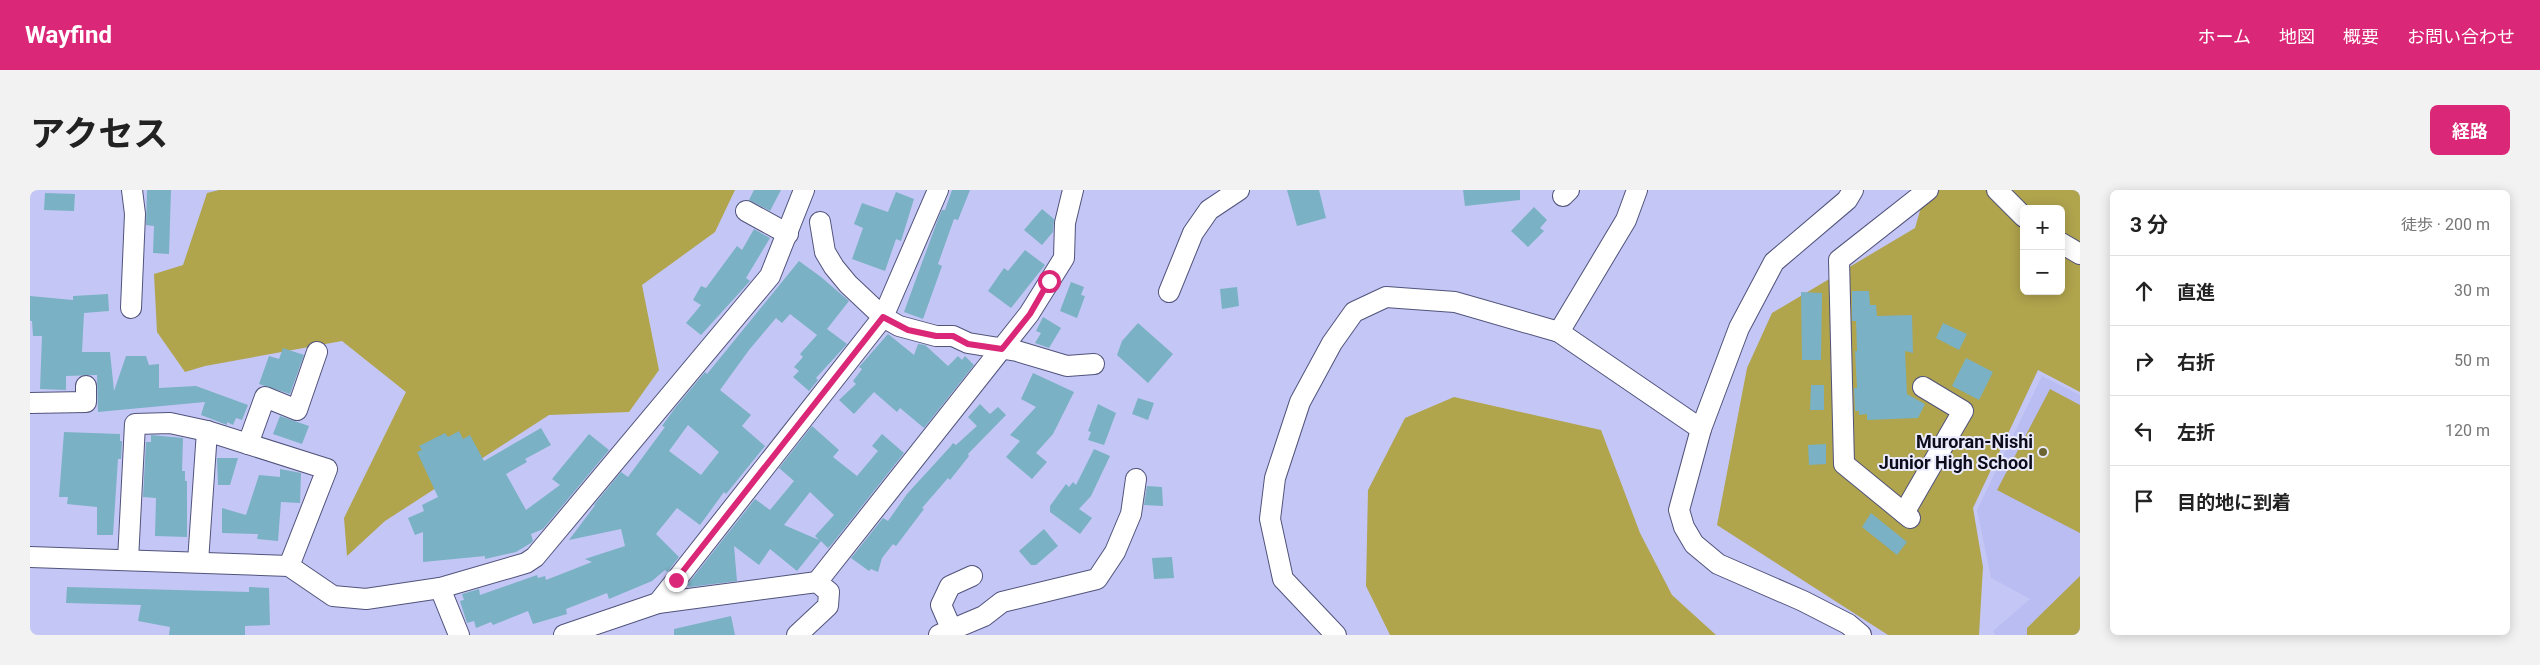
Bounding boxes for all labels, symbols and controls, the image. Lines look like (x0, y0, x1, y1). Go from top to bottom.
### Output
text: Wayfind (25, 21, 112, 49)
text: ホーム (2198, 26, 2251, 47)
text: 地図 (2279, 26, 2315, 47)
text: 概要 (2343, 26, 2379, 47)
text: お問い合わせ (2407, 26, 2515, 47)
button: 経路 (2430, 105, 2510, 155)
text: アクセス (30, 114, 168, 155)
map controls (2020, 205, 2065, 295)
button: + (2020, 205, 2065, 250)
text: 3 分 (2130, 213, 2168, 237)
text: 徒歩 · 200 m (2401, 215, 2490, 234)
button: − (2020, 250, 2065, 295)
route start (1038, 270, 1061, 293)
icon: ahead (2130, 277, 2158, 305)
text: 直進 (2177, 281, 2215, 304)
text: 30 m (2454, 281, 2490, 300)
icon: right (2130, 347, 2158, 375)
text: 右折 (2177, 351, 2215, 374)
text: 50 m (2454, 351, 2490, 370)
icon: left (2130, 417, 2158, 445)
text: 左折 (2177, 421, 2215, 444)
text: 120 m (2445, 421, 2490, 440)
place label: Muroran-Nishi Junior High School (1879, 431, 2033, 473)
marker: Muroran-Nishi Junior High School (2037, 446, 2049, 458)
icon: arrive (2130, 487, 2158, 515)
text: 目的地に到着 (2177, 491, 2291, 514)
route end (665, 569, 688, 592)

